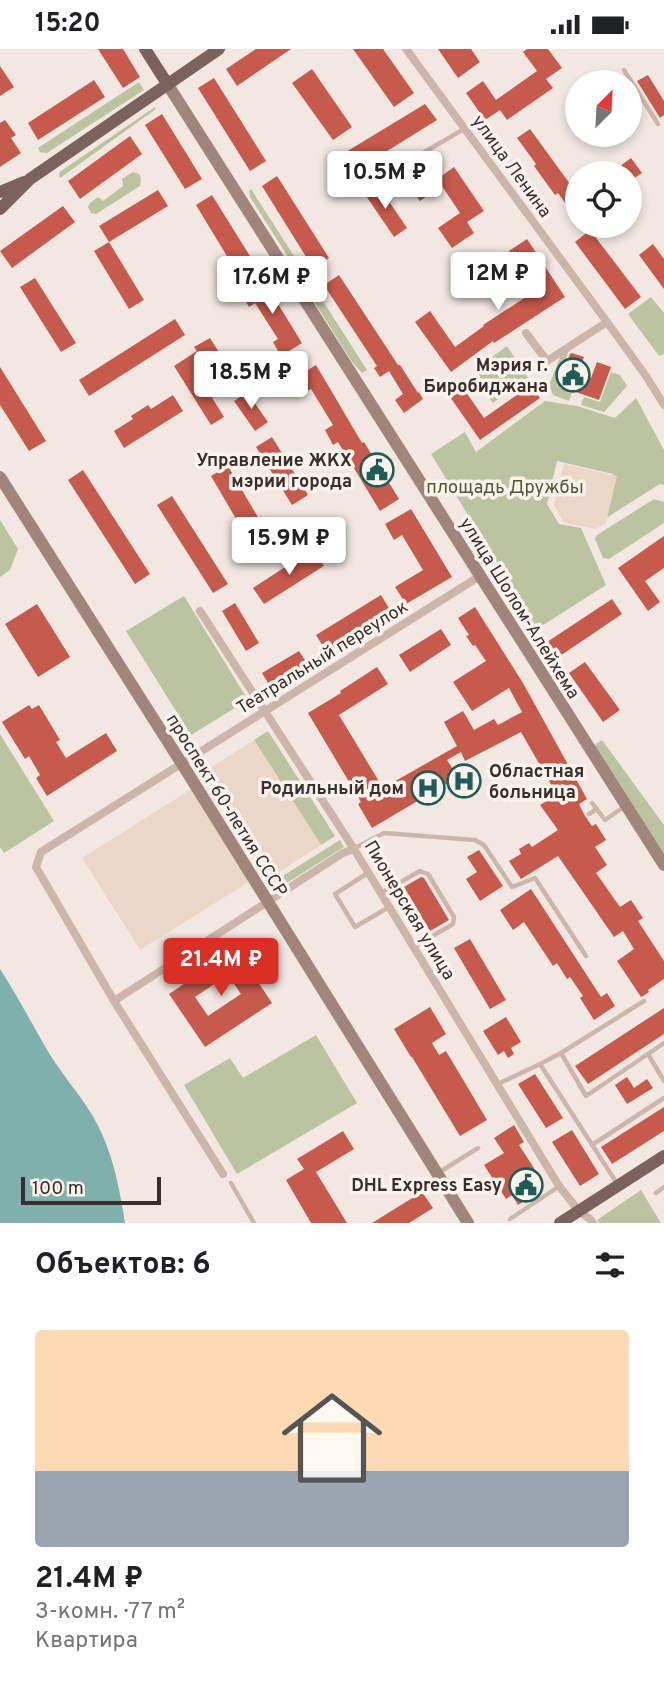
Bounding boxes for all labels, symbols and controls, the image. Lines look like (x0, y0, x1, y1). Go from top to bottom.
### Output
text: 15:20 (35, 8, 101, 41)
north arrow (565, 70, 642, 147)
map controls (565, 70, 642, 238)
street label: улица Ленина (466, 111, 556, 223)
pin: 10.5M ₽ (320, 151, 450, 211)
text: 10.5M ₽ (343, 159, 427, 188)
button: locate (565, 161, 642, 238)
pin: 12M ₽ (449, 253, 547, 312)
pin: 17.6M ₽ (207, 257, 337, 316)
text: 12M ₽ (467, 260, 529, 289)
text: 17.6M ₽ (233, 264, 311, 293)
pin: 18.5M ₽ (186, 351, 316, 411)
place label: Мэрия г. Биробиджана (423, 355, 548, 399)
public building icon: Мэрия г. Биробиджана (554, 356, 592, 394)
text: 18.5M ₽ (210, 359, 292, 388)
place label: Управление ЖКХ мэрии города (196, 450, 352, 494)
public building icon: Управление ЖКХ мэрии города (358, 451, 396, 489)
park label: площадь Дружбы (426, 477, 584, 500)
street label: улица Шолом-Алейхема (453, 514, 584, 704)
pin: 15.9M ₽ (224, 517, 354, 577)
text: 15.9M ₽ (248, 525, 330, 554)
street label: Театральный переулок (233, 596, 413, 720)
street label: проспект 60-летия СССР (160, 710, 291, 901)
place label: Областная больница (489, 761, 584, 805)
hospital icon: Областная больница (445, 762, 483, 800)
hospital icon: Родильный дом (409, 769, 447, 807)
place label: Родильный дом (260, 778, 404, 801)
street label: Пионерская улица (358, 837, 460, 985)
pin: 21.4M ₽ (156, 939, 286, 998)
text: 21.4M ₽ (179, 946, 263, 975)
public building icon: DHL Express Easy (507, 1166, 545, 1204)
scale bar (21, 1174, 161, 1206)
place label: DHL Express Easy (351, 1175, 502, 1198)
text: 100 m (32, 1177, 84, 1201)
icon: filters (591, 1246, 629, 1284)
text: Объектов: 6 (35, 1247, 211, 1284)
icon: home (269, 1375, 395, 1501)
text: 21.4M ₽ (35, 1561, 144, 1598)
text: 3-комн. · 77 m² (35, 1598, 185, 1627)
text: Квартира (35, 1627, 138, 1656)

